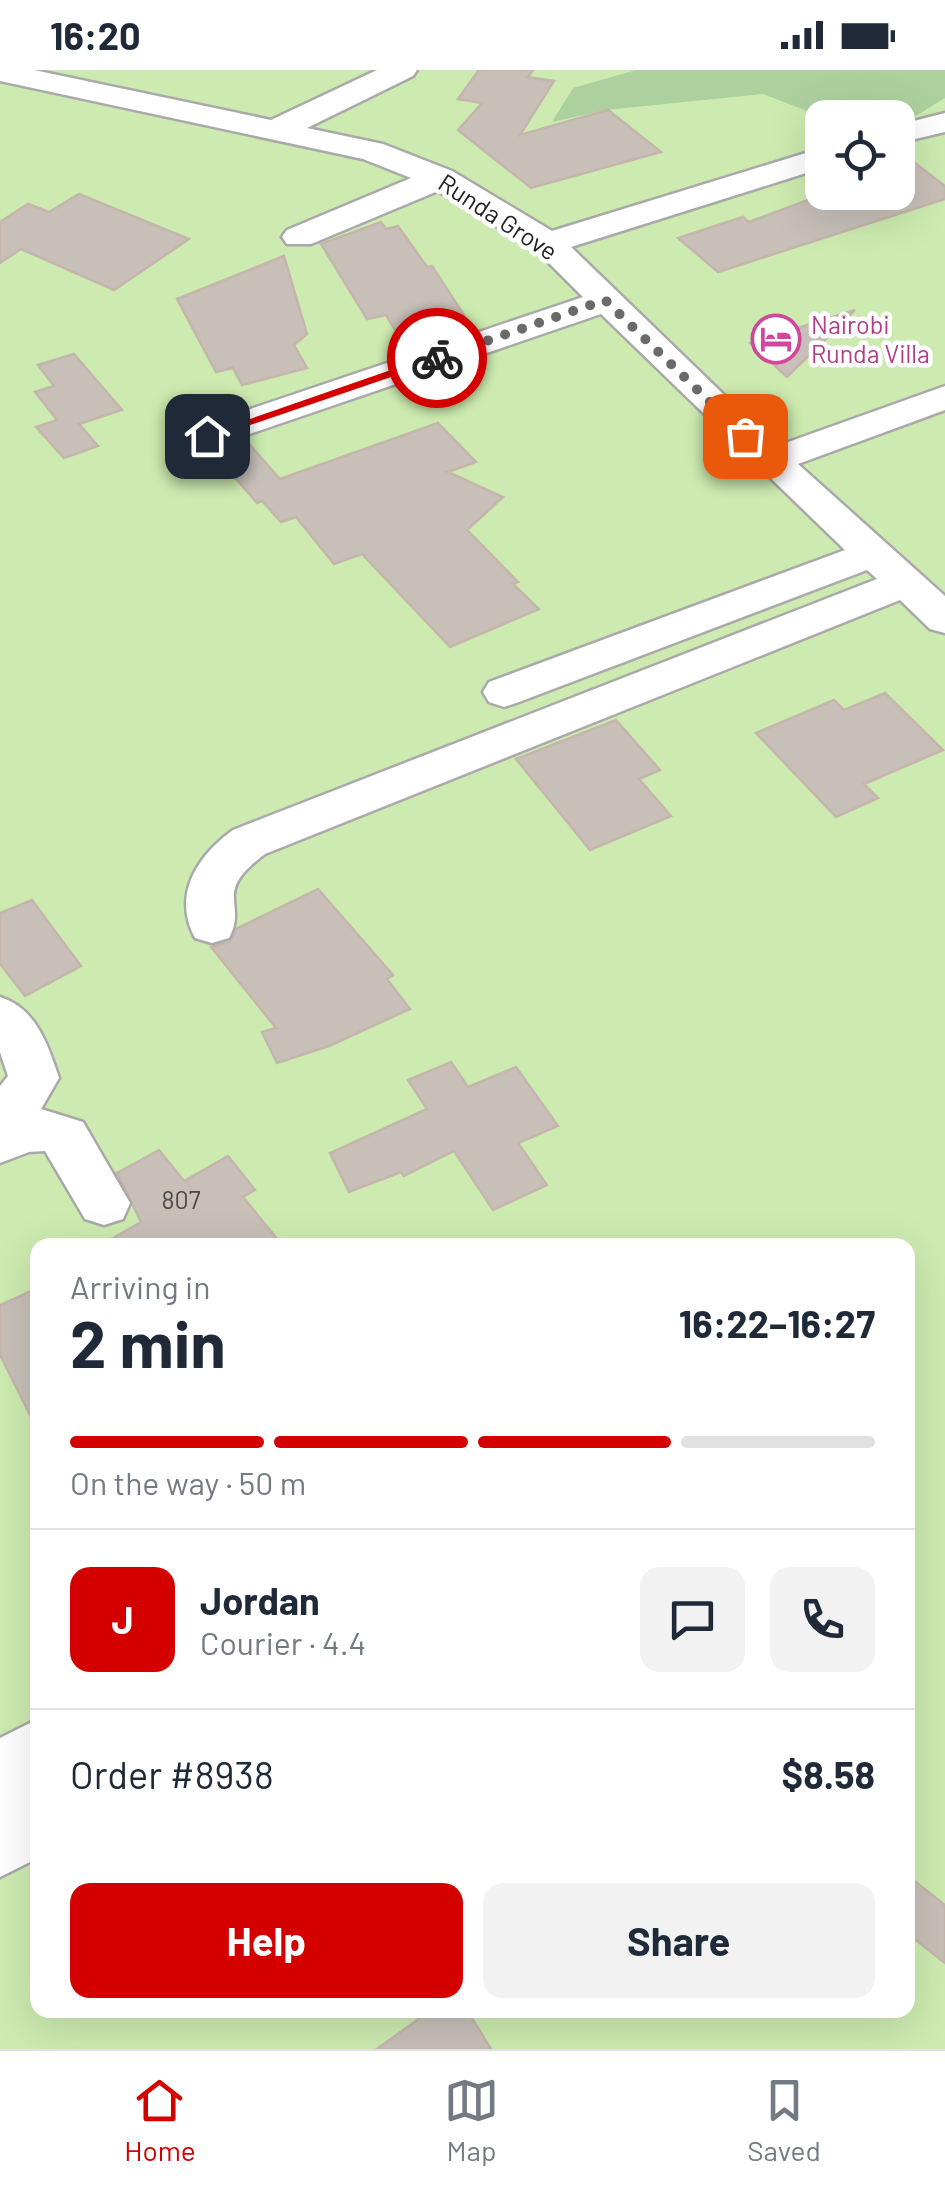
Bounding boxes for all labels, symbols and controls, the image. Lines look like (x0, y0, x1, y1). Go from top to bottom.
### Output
text: 16:20 (50, 12, 141, 58)
map controls (805, 100, 915, 210)
button: locate (805, 100, 915, 210)
street label: Runda Grove (433, 167, 564, 266)
courier (387, 308, 487, 408)
place label: Nairobi Runda Villa (811, 309, 930, 368)
hotel icon: Nairobi Runda Villa (750, 313, 802, 365)
icon: bike (410, 331, 465, 386)
pin (165, 394, 250, 479)
pin (703, 394, 788, 479)
icon: home (180, 409, 235, 464)
icon: bag (718, 409, 773, 464)
house number: 807 (162, 1184, 201, 1214)
text: Arriving in (70, 1267, 210, 1305)
text: 16:22–16:27 (679, 1300, 875, 1346)
text: 2 min (70, 1303, 226, 1381)
text: On the way · 50 m (70, 1463, 306, 1501)
button: chat (640, 1567, 745, 1672)
button: phone (770, 1567, 875, 1672)
text: Jordan (200, 1577, 320, 1623)
text: J (111, 1596, 134, 1642)
text: Courier · 4.4 (200, 1623, 366, 1661)
text: Order #8938 (70, 1751, 274, 1797)
text: $8.58 (781, 1751, 875, 1797)
button: Help (70, 1883, 463, 1998)
button: Share (483, 1883, 875, 1998)
tab: Home (124, 2073, 196, 2167)
tab: Map (444, 2073, 499, 2167)
tab: Saved (747, 2073, 821, 2167)

